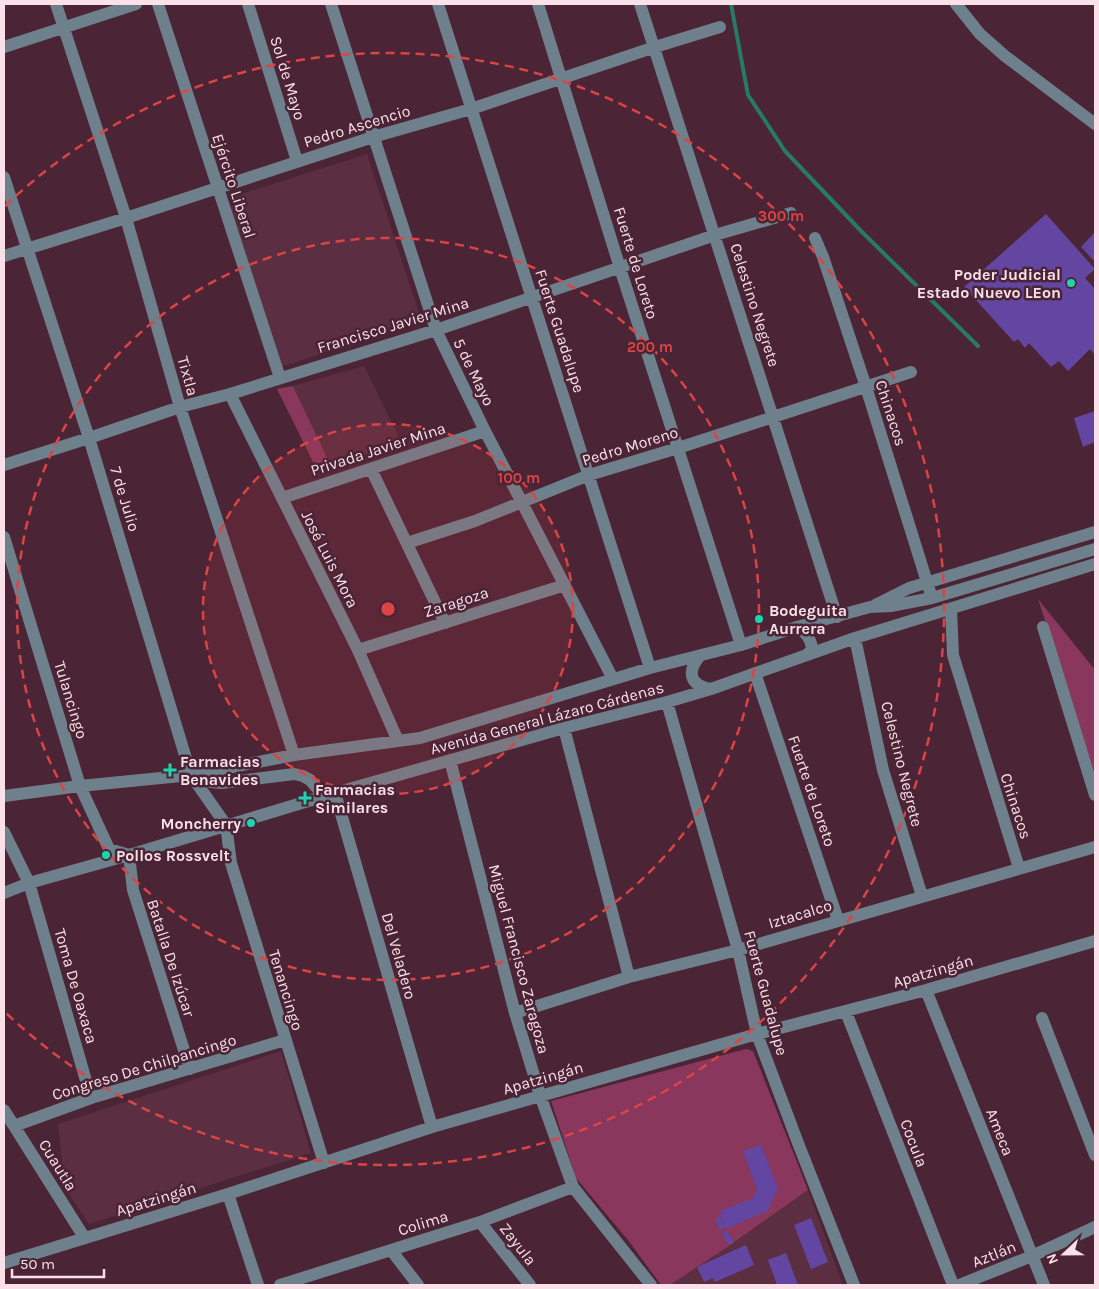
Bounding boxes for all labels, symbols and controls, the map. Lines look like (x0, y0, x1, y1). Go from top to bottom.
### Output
street label: Sol de Mayo (266, 34, 310, 122)
street label: Pedro Ascencio (301, 101, 413, 151)
street label: Ejército Liberal (208, 131, 260, 241)
street label: Fuerte de Loreto (610, 205, 662, 321)
text: 300 m (758, 207, 804, 225)
street label: Celestino Negrete (726, 241, 784, 369)
place label: Poder Judicial Estado Nuevo LEon (917, 265, 1061, 302)
street label: Fuerte Guadalupe (531, 267, 589, 395)
marker: Poder Judicial Estado Nuevo LEon (1065, 277, 1077, 289)
street label: Francisco Javier Mina (315, 293, 471, 357)
street label: 5 de Mayo (449, 335, 499, 409)
text: 200 m (627, 338, 673, 356)
street label: Tixtla (173, 354, 203, 398)
street label: Chinacos (871, 378, 911, 448)
street label: Privada Javier Mina (308, 418, 448, 480)
street label: Pedro Moreno (580, 422, 680, 470)
street label: 7 de Julio (106, 464, 144, 534)
text: 100 m (498, 469, 540, 487)
street label: José Luis Mora (297, 507, 363, 611)
street label: Zaragoza (421, 583, 491, 621)
centre of rings (379, 600, 397, 618)
place label: Bodeguita Aurrera (769, 601, 847, 638)
marker: Bodeguita Aurrera (753, 613, 765, 625)
street label: Tulancingo (50, 659, 92, 741)
street label: Avenida General Lázaro Cárdenas (428, 678, 666, 758)
street label: Celestino Negrete (877, 699, 927, 829)
street label: Fuerte de Loreto (784, 733, 840, 849)
place label: Farmacias Benavides (180, 752, 260, 789)
marker: Farmacias Benavides (164, 764, 176, 776)
street label: Chinacos (996, 771, 1036, 841)
place label: Farmacias Similares (315, 780, 395, 817)
marker: Farmacias Similares (299, 792, 311, 804)
place label: Moncherry (160, 814, 241, 833)
marker: Moncherry (245, 817, 257, 829)
place label: Pollos Rossvelt (116, 846, 230, 865)
marker: Pollos Rossvelt (100, 849, 112, 861)
street label: Miguel Francisco Zaragoza (485, 862, 553, 1056)
street label: Iztacalco (766, 895, 834, 933)
street label: Batalla De Izúcar (143, 897, 199, 1019)
street label: Del Veladero (378, 910, 420, 1002)
street label: Toma De Oaxaca (50, 926, 102, 1046)
street label: Fuerte Guadalupe (740, 928, 792, 1058)
street label: Tenancingo (265, 947, 307, 1033)
street label: Apatzingán (891, 950, 975, 992)
street label: Congreso De Chilpancingo (50, 1030, 238, 1104)
street label: Apatzingán (501, 1057, 585, 1099)
street label: Ameca (982, 1106, 1018, 1158)
street label: Cocula (896, 1116, 932, 1170)
street label: Cuautla (35, 1136, 81, 1194)
street label: Apatzingán (114, 1178, 198, 1220)
street label: Colima (396, 1206, 450, 1240)
street label: Zayula (496, 1219, 540, 1269)
north arrow (1039, 1229, 1089, 1279)
street label: Aztlán (969, 1237, 1019, 1271)
scale bar (12, 1246, 105, 1278)
text: N (1043, 1251, 1062, 1267)
text: 50 m (20, 1255, 55, 1273)

